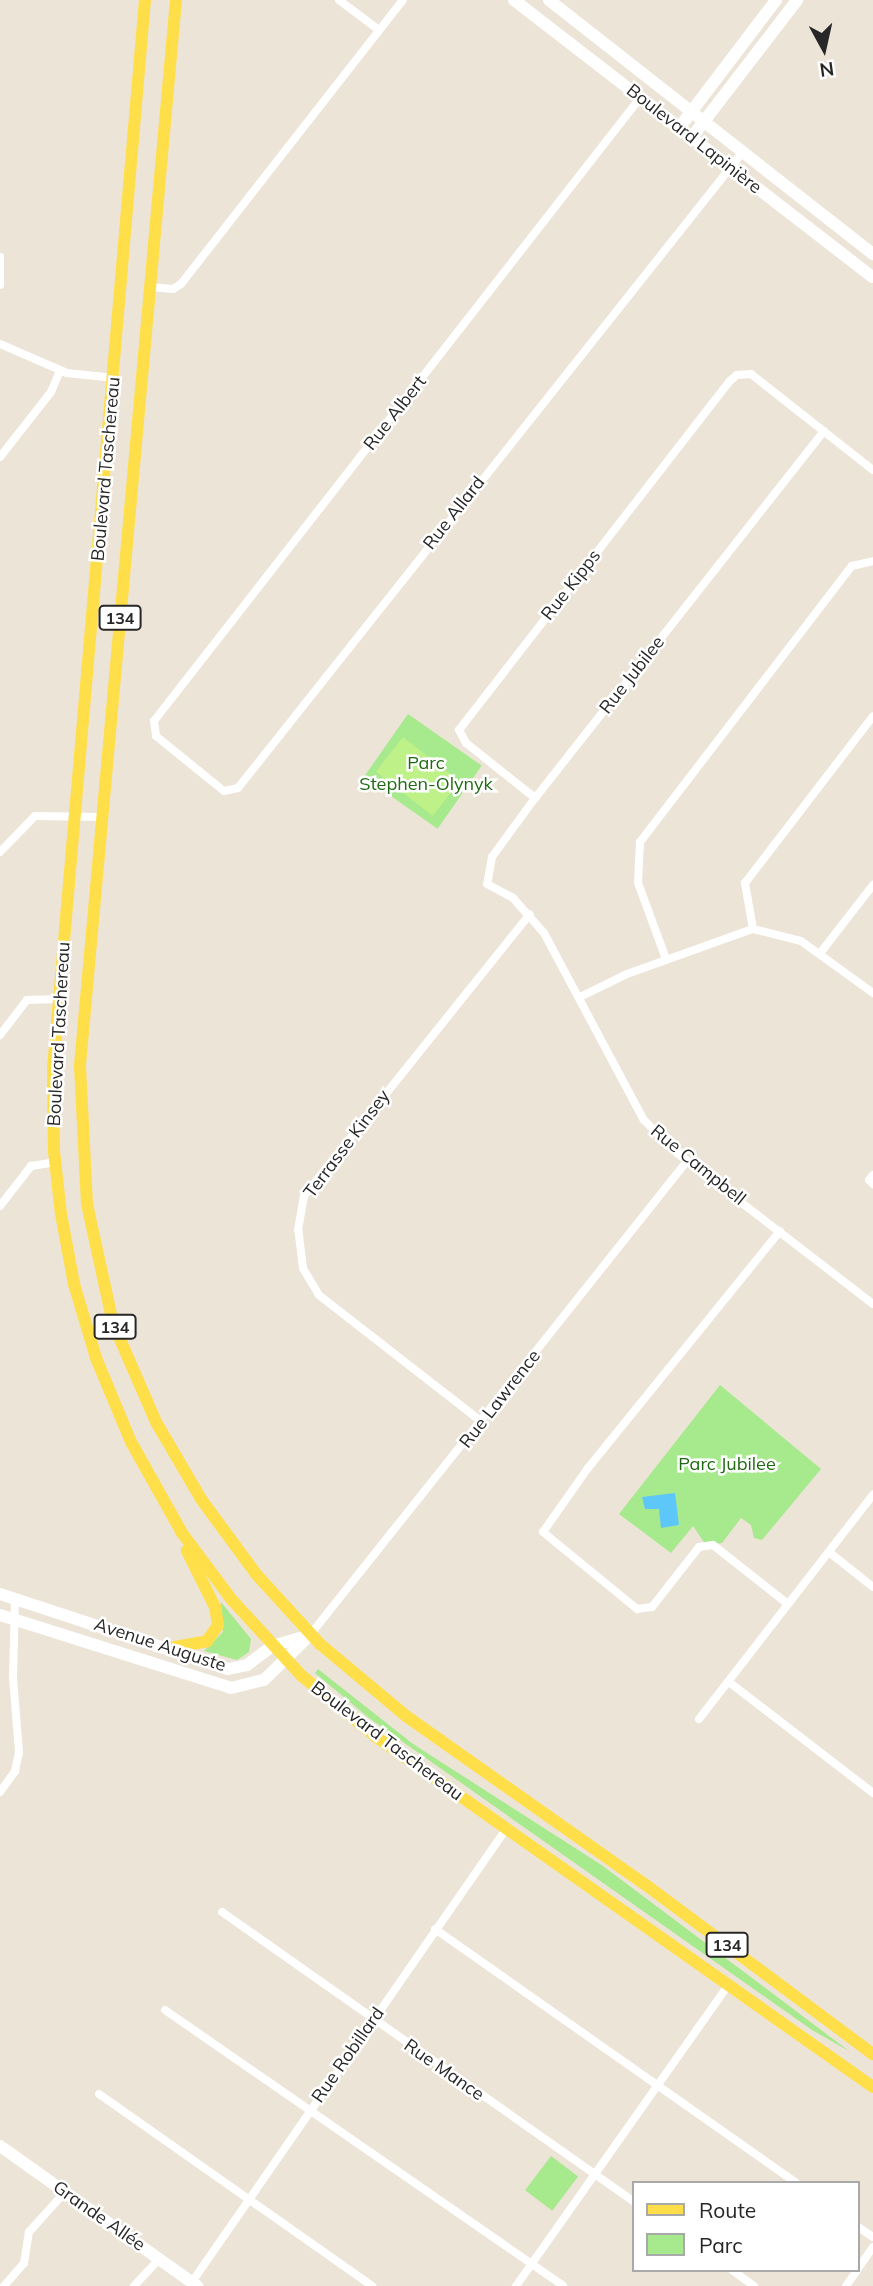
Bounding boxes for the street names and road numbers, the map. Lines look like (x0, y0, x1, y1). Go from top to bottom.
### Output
street label: Boulevard Lapinière (622, 80, 766, 198)
street label: Rue Albert (359, 371, 431, 455)
street label: Boulevard Taschereau (87, 376, 125, 562)
street label: Rue Allard (419, 472, 489, 554)
street label: Rue Kipps (537, 545, 605, 625)
road number: 134 (97, 606, 143, 631)
street label: Rue Jubilee (595, 632, 669, 718)
street label: Boulevard Taschereau (43, 941, 75, 1127)
street label: Terrasse Kinsey (299, 1086, 395, 1202)
street label: Rue Campbell (646, 1120, 750, 1210)
road number: 134 (92, 1315, 138, 1340)
street label: Rue Lawrence (455, 1346, 545, 1452)
street label: Avenue Auguste (91, 1614, 229, 1676)
street label: Boulevard Taschereau (307, 1677, 467, 1805)
road number: 134 (704, 1932, 750, 1957)
street label: Rue Robillard (307, 2003, 389, 2107)
street label: Rue Mance (400, 2035, 488, 2105)
street label: Grande Allée (49, 2176, 149, 2256)

